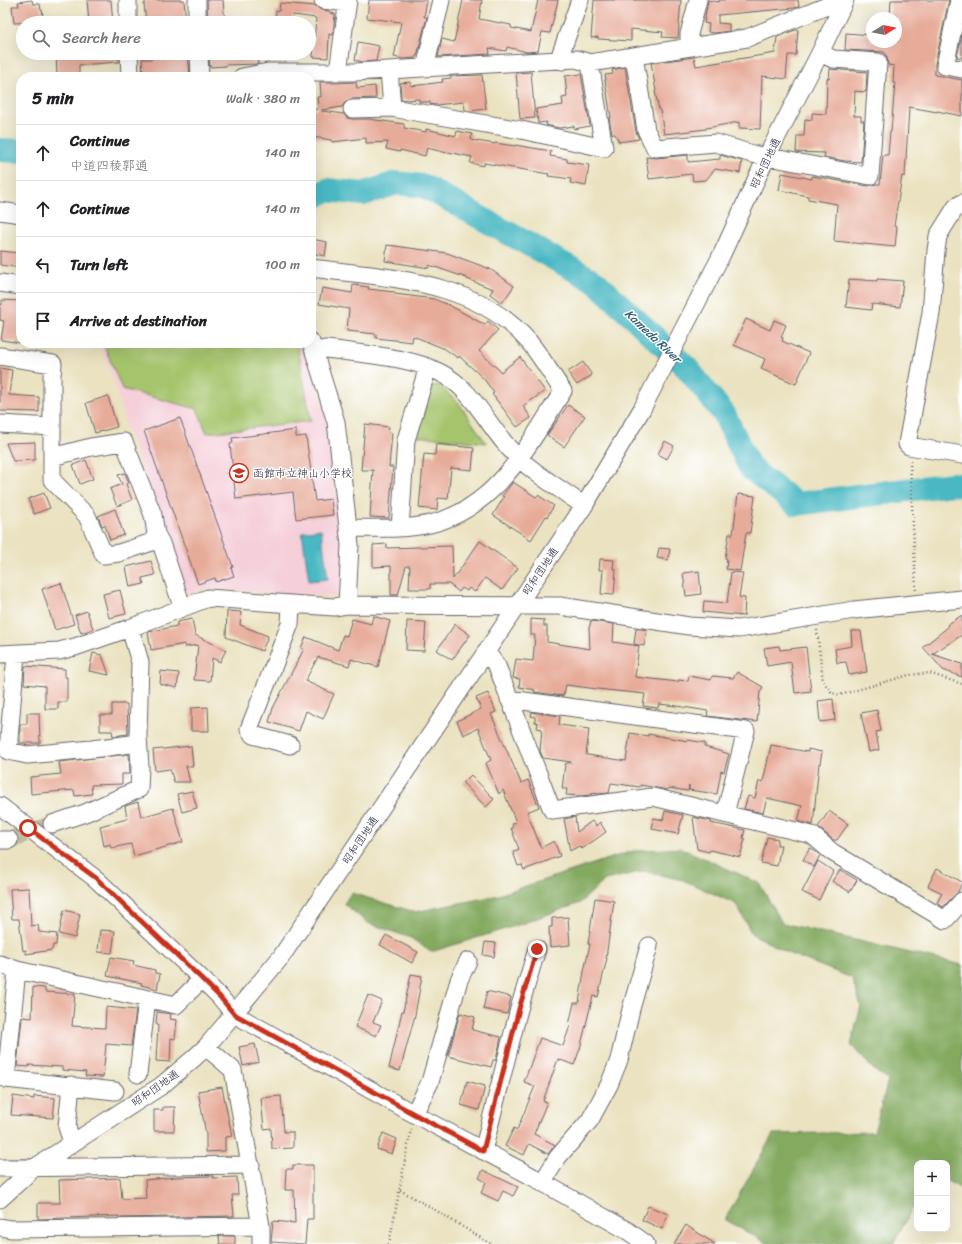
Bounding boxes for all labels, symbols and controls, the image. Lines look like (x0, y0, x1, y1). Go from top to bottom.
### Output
north arrow (866, 12, 902, 48)
search box (16, 16, 316, 60)
text: Search here (62, 25, 141, 51)
icon: search (30, 27, 52, 49)
text: 5 min (32, 83, 74, 113)
text: Walk · 380 m (226, 87, 300, 110)
text: Continue (70, 128, 130, 154)
street label: 昭和団地通 (745, 134, 786, 192)
text: 140 m (265, 141, 300, 164)
icon: ahead (32, 142, 54, 164)
text: 中道四稜郭通 (70, 154, 148, 177)
text: Continue (70, 196, 130, 222)
text: 140 m (265, 197, 300, 220)
icon: ahead (32, 198, 54, 220)
text: Turn left (70, 252, 128, 278)
text: 100 m (265, 253, 300, 276)
icon: left (32, 254, 54, 276)
water label: Kameda River (619, 304, 688, 370)
text: Arrive at destination (70, 308, 207, 334)
icon: arrive (32, 310, 54, 332)
school or university icon: 函館市立神山小学校 (228, 462, 250, 484)
place label: 函館市立神山小学校 (253, 464, 352, 483)
street label: 昭和団地通 (517, 543, 564, 599)
street label: 昭和団地通 (337, 812, 384, 868)
route start (19, 819, 37, 837)
route end (528, 940, 546, 958)
street label: 昭和団地通 (127, 1065, 183, 1112)
map controls (914, 1160, 950, 1232)
button: + (914, 1160, 950, 1196)
button: − (914, 1196, 950, 1232)

